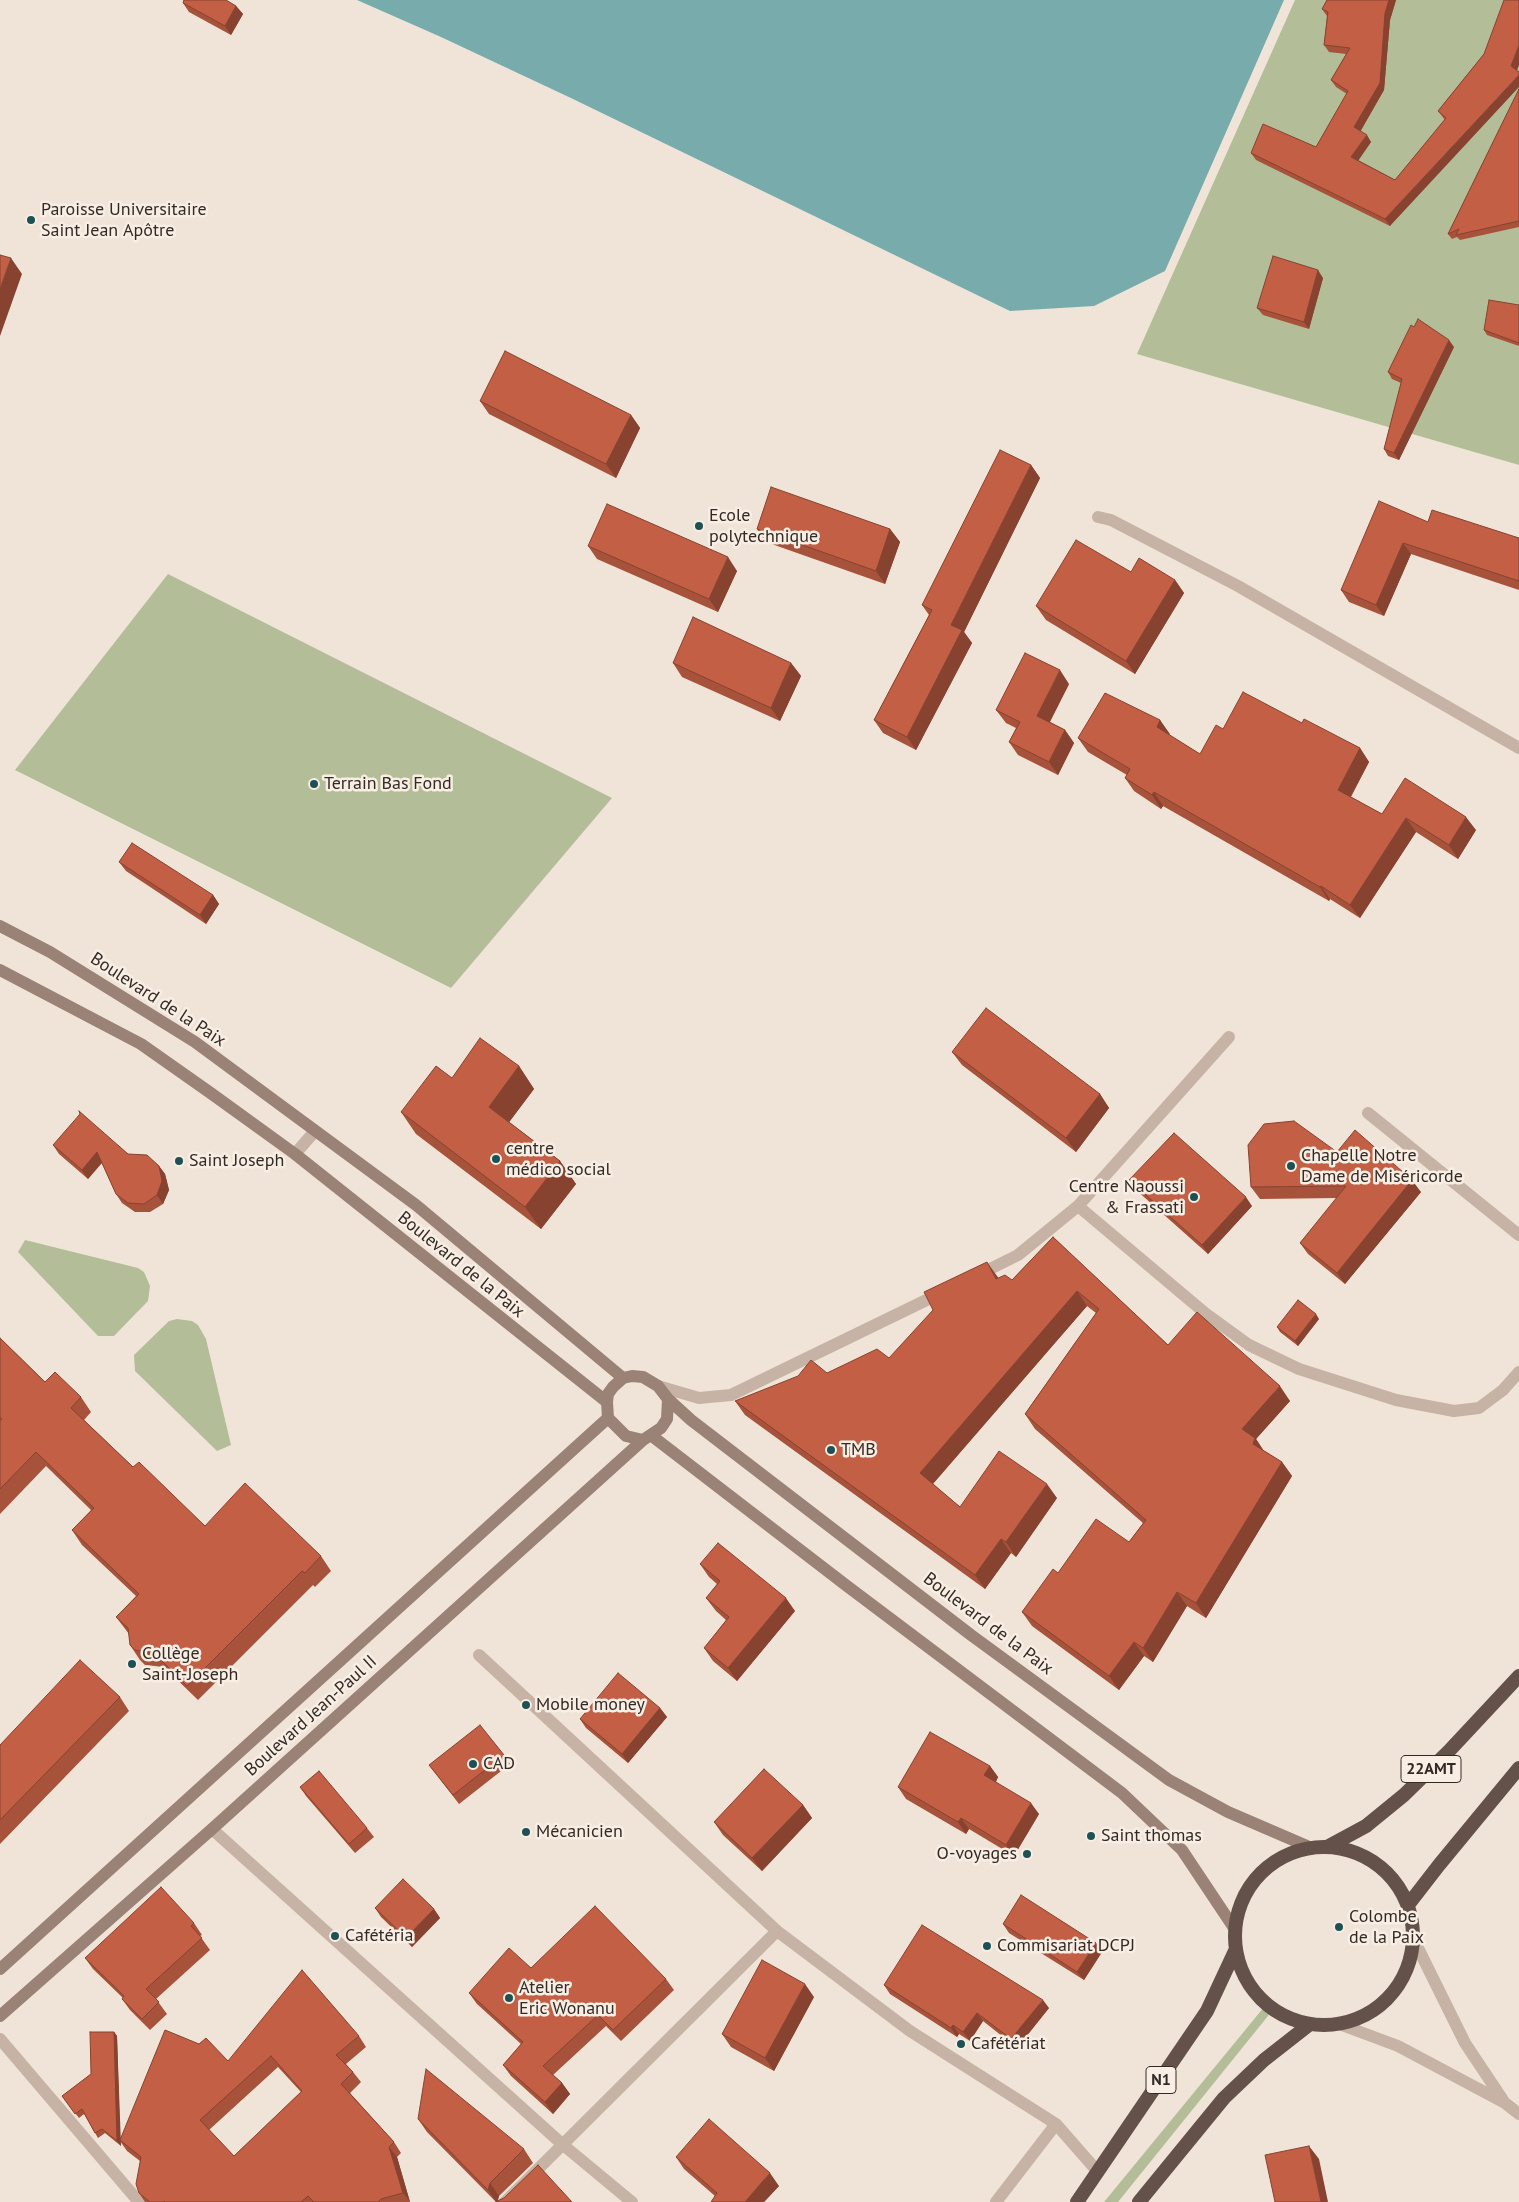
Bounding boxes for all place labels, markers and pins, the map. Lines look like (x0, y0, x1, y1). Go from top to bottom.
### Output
place label: Paroisse Universitaire Saint Jean Apôtre (41, 199, 207, 242)
marker: Paroisse Universitaire Saint Jean Apôtre (25, 214, 37, 226)
place label: Ecole polytechnique (709, 505, 818, 548)
marker: Ecole polytechnique (693, 520, 705, 532)
place label: Terrain Bas Fond (324, 773, 452, 795)
marker: Terrain Bas Fond (308, 778, 320, 790)
place label: centre médico social (506, 1138, 611, 1180)
place label: Chapelle Notre Dame de Miséricorde (1301, 1145, 1463, 1188)
place label: Saint Joseph (189, 1150, 284, 1172)
marker: centre médico social (490, 1153, 502, 1165)
marker: Saint Joseph (173, 1155, 185, 1167)
marker: Chapelle Notre Dame de Miséricorde (1285, 1160, 1297, 1172)
place label: Centre Naoussi & Frassati (1069, 1176, 1184, 1218)
marker: Centre Naoussi & Frassati (1188, 1191, 1200, 1203)
place label: TMB (841, 1439, 876, 1461)
marker: TMB (825, 1444, 837, 1456)
place label: Collège Saint-Joseph (142, 1643, 238, 1686)
marker: Collège Saint-Joseph (126, 1658, 138, 1670)
place label: Mobile money (536, 1694, 645, 1716)
marker: Mobile money (520, 1699, 532, 1711)
place label: CAD (483, 1753, 515, 1775)
marker: CAD (467, 1758, 479, 1770)
place label: Mécanicien (536, 1821, 623, 1843)
place label: Saint thomas (1101, 1825, 1202, 1847)
marker: Mécanicien (520, 1826, 532, 1838)
marker: Saint thomas (1085, 1830, 1097, 1842)
place label: O-voyages (937, 1843, 1017, 1865)
marker: O-voyages (1021, 1848, 1033, 1860)
place label: Colombe de la Paix (1349, 1906, 1424, 1948)
marker: Colombe de la Paix (1333, 1921, 1345, 1933)
place label: Cafétéria (345, 1925, 414, 1947)
marker: Cafétéria (329, 1930, 341, 1942)
place label: Commisariat DCPJ (997, 1935, 1135, 1957)
marker: Commisariat DCPJ (981, 1940, 993, 1952)
place label: Atelier Eric Wonanu (519, 1977, 615, 2020)
marker: Atelier Eric Wonanu (503, 1992, 515, 2004)
place label: Cafétériat (971, 2033, 1046, 2055)
marker: Cafétériat (955, 2038, 967, 2050)

